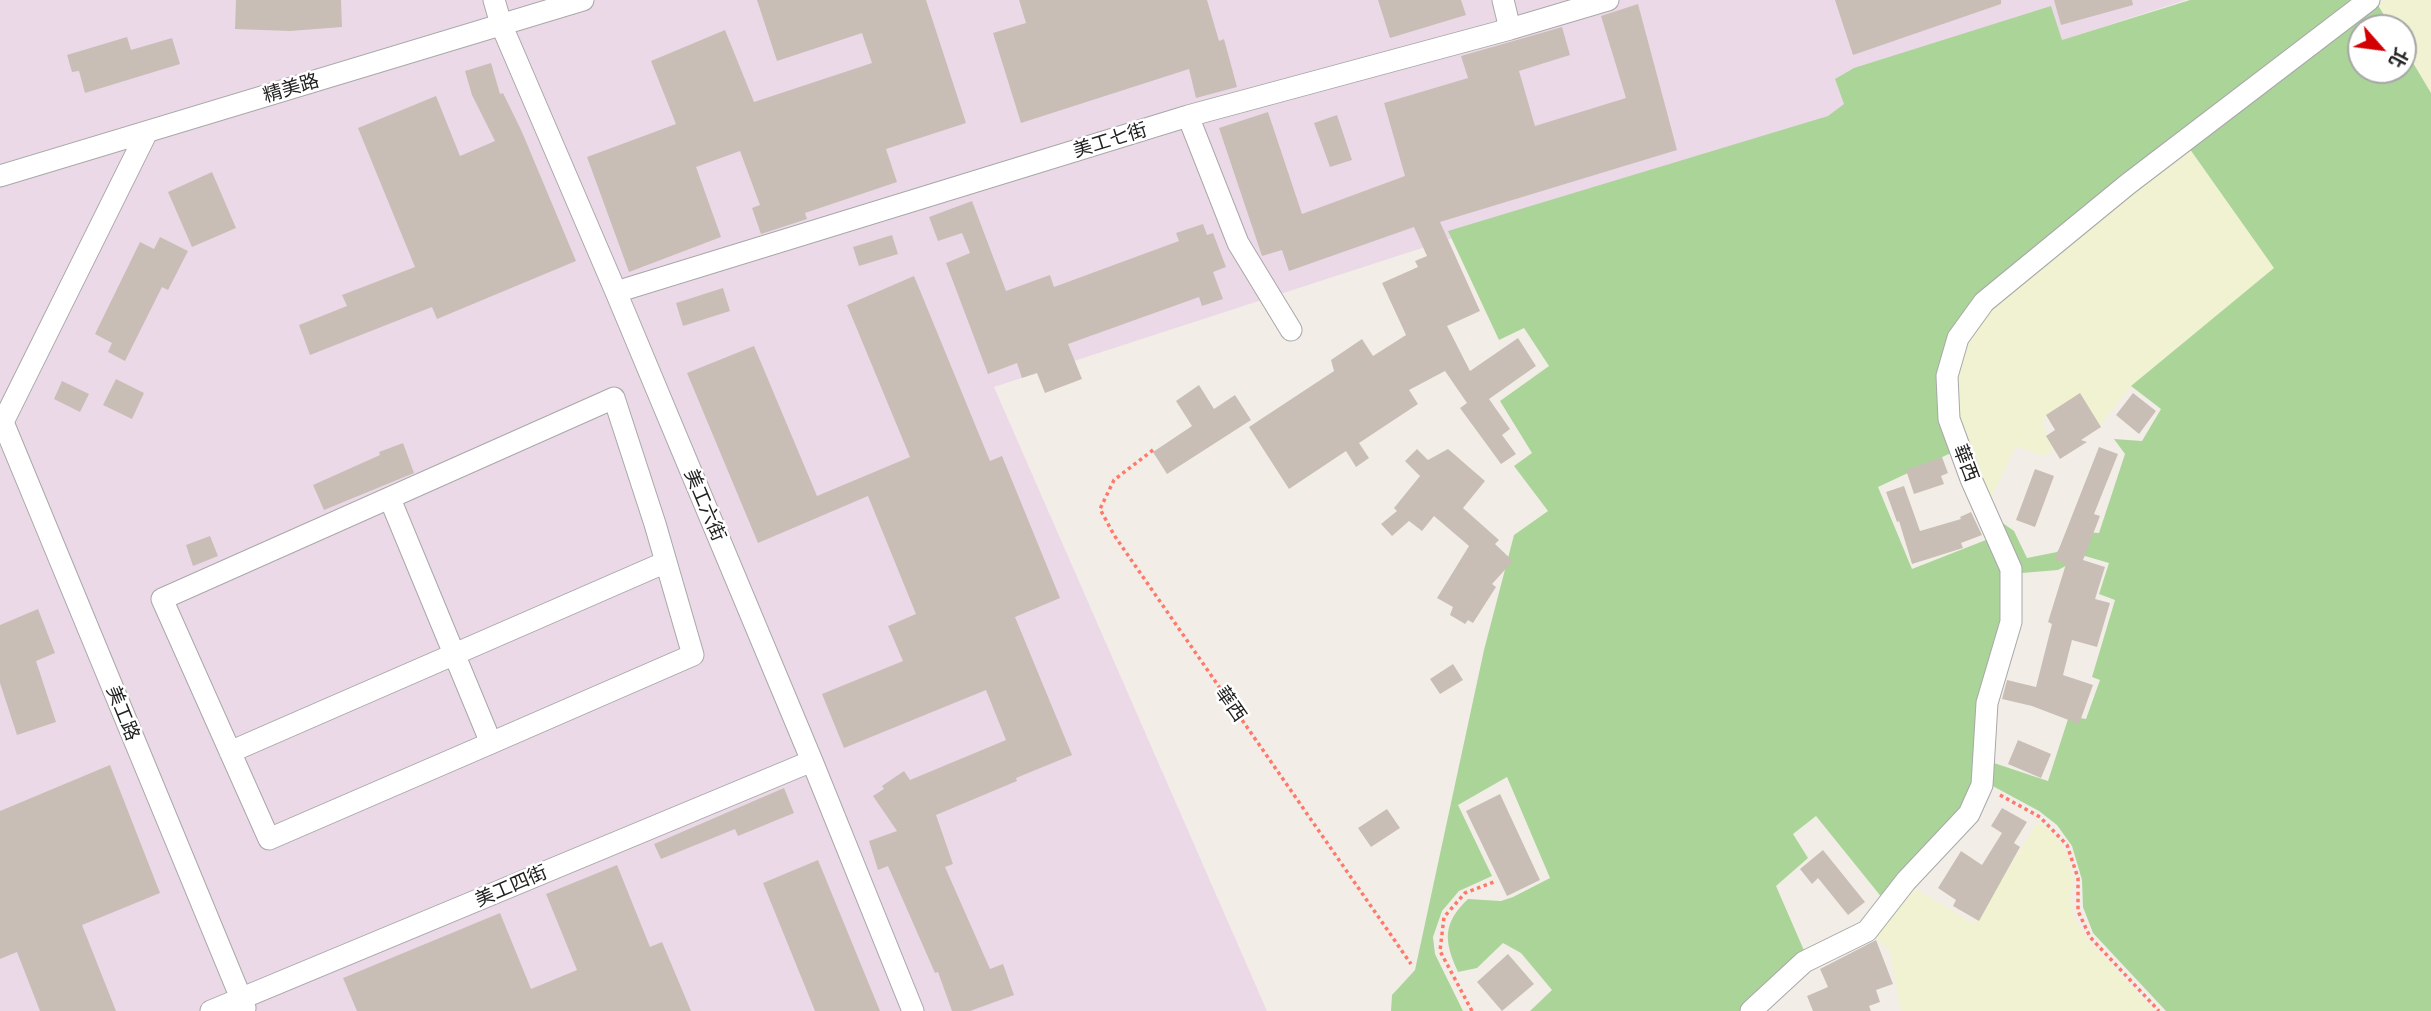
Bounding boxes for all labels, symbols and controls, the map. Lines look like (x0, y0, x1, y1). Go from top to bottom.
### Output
north arrow (2347, 14, 2417, 84)
text: 北 (2385, 44, 2413, 71)
street label: 精美路 (260, 69, 322, 107)
street label: 美工七街 (1070, 118, 1150, 162)
street label: 華西 (1949, 441, 1983, 485)
street label: 美工六街 (680, 466, 730, 544)
street label: 美工路 (102, 682, 144, 744)
street label: 華西 (1211, 682, 1251, 726)
street label: 美工四街 (472, 861, 550, 911)

